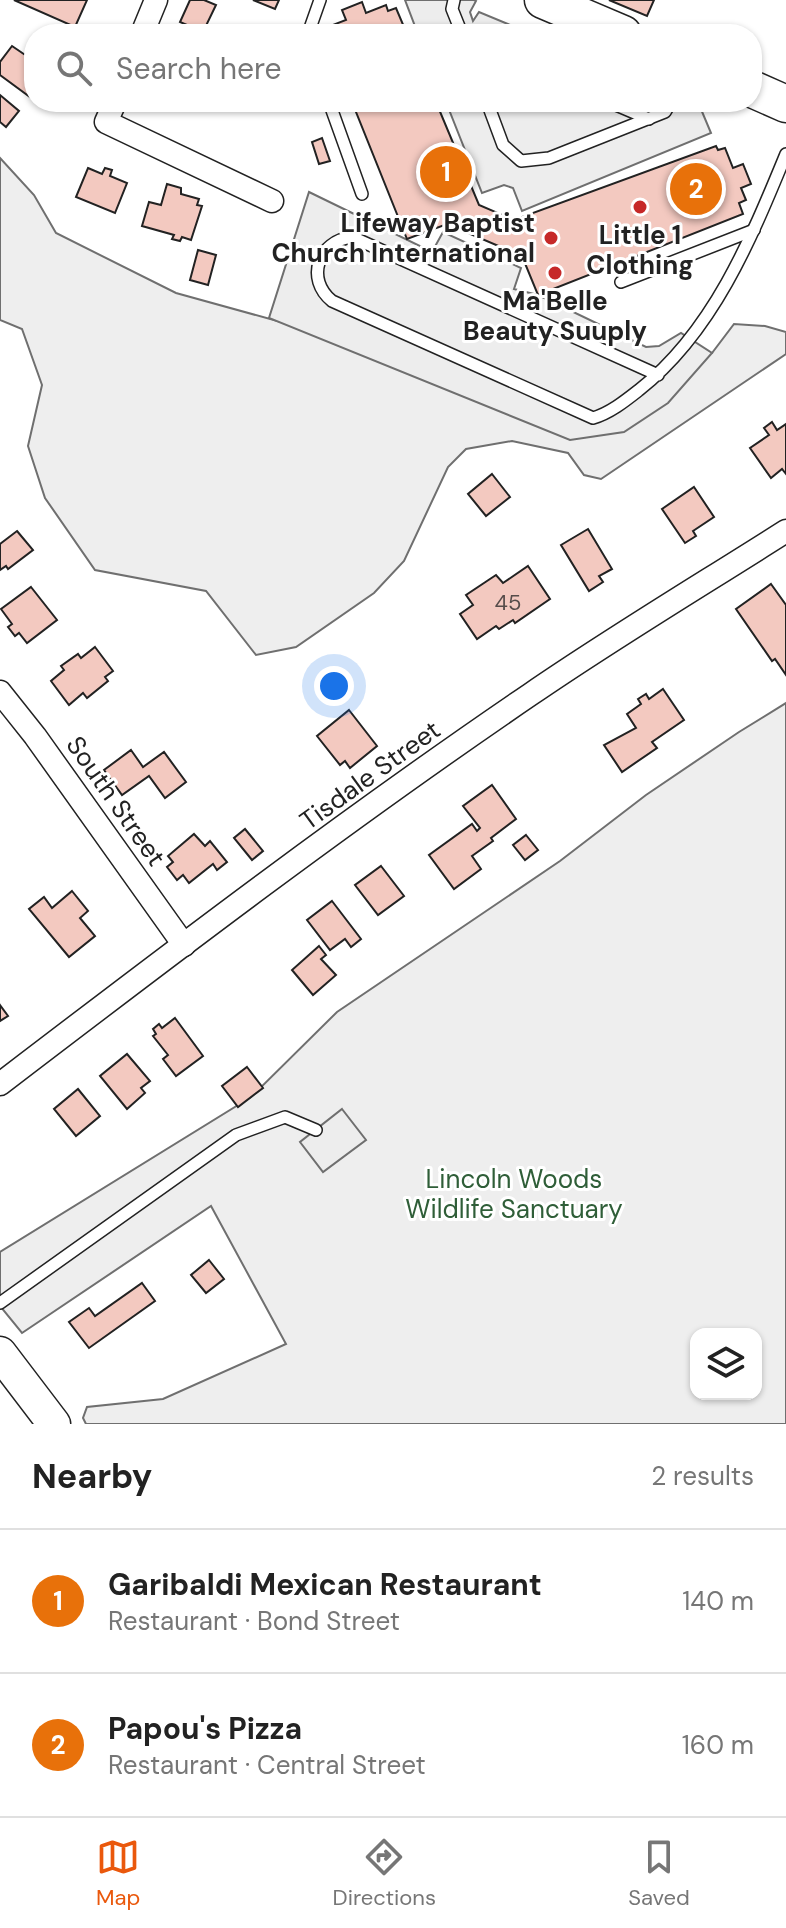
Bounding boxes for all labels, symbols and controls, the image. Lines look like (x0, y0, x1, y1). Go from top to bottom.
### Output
search box (24, 24, 762, 112)
icon: search (52, 46, 96, 90)
text: Search here (116, 49, 282, 88)
pin: 1 (420, 142, 472, 202)
pin: 2 (670, 159, 722, 219)
marker: Little 1 Clothing (631, 198, 649, 216)
place label: Lifeway Baptist Church International (271, 206, 535, 270)
place label: Little 1 Clothing (586, 218, 694, 282)
marker: Lifeway Baptist Church International (542, 229, 560, 247)
marker: Ma'Belle Beauty Suuply (546, 264, 564, 282)
place label: Ma'Belle Beauty Suuply (463, 284, 647, 348)
house number: 45 (495, 588, 521, 617)
your location (314, 666, 354, 706)
street label: Tisdale Street (293, 713, 447, 837)
street label: South Street (59, 729, 173, 873)
park label: Lincoln Woods Wildlife Sanctuary (405, 1162, 623, 1226)
map controls (690, 1328, 762, 1400)
button: layers (690, 1328, 762, 1400)
text: Nearby (32, 1454, 152, 1499)
text: 2 results (651, 1459, 754, 1493)
text: Garibaldi Mexican Restaurant (108, 1565, 542, 1604)
text: 1 (53, 1584, 63, 1618)
text: 140 m (682, 1584, 754, 1618)
text: Restaurant · Bond Street (108, 1604, 400, 1638)
text: Papou's Pizza (108, 1709, 302, 1748)
text: 2 (50, 1728, 66, 1762)
text: 160 m (682, 1728, 754, 1762)
text: Restaurant · Central Street (108, 1748, 426, 1782)
tab: Map (96, 1835, 140, 1912)
tab: Directions (333, 1835, 436, 1912)
tab: Saved (628, 1835, 690, 1912)

